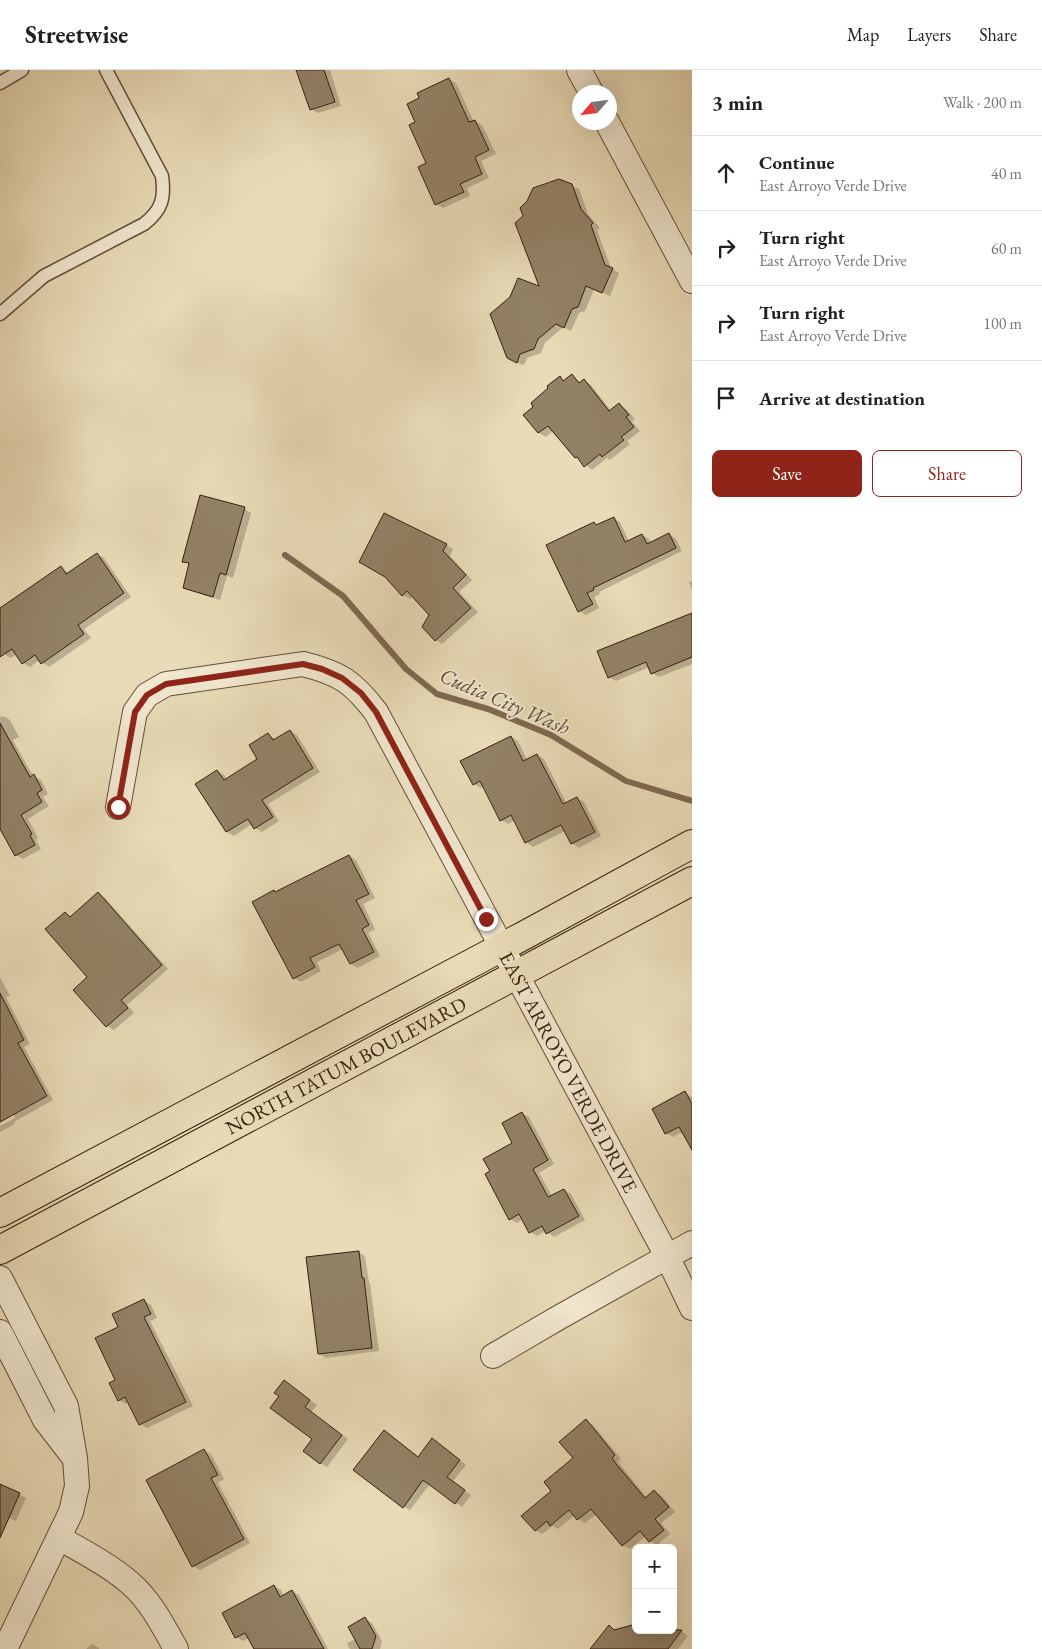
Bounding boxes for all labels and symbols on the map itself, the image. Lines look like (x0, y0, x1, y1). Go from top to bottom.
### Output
north arrow (572, 85, 617, 130)
water label: Cudia City Wash (436, 661, 574, 741)
route start (107, 796, 130, 819)
route end (475, 908, 498, 931)
street label: EAST ARROYO VERDE DRIVE (494, 947, 644, 1197)
street label: NORTH TATUM BOULEVARD (221, 991, 471, 1140)

